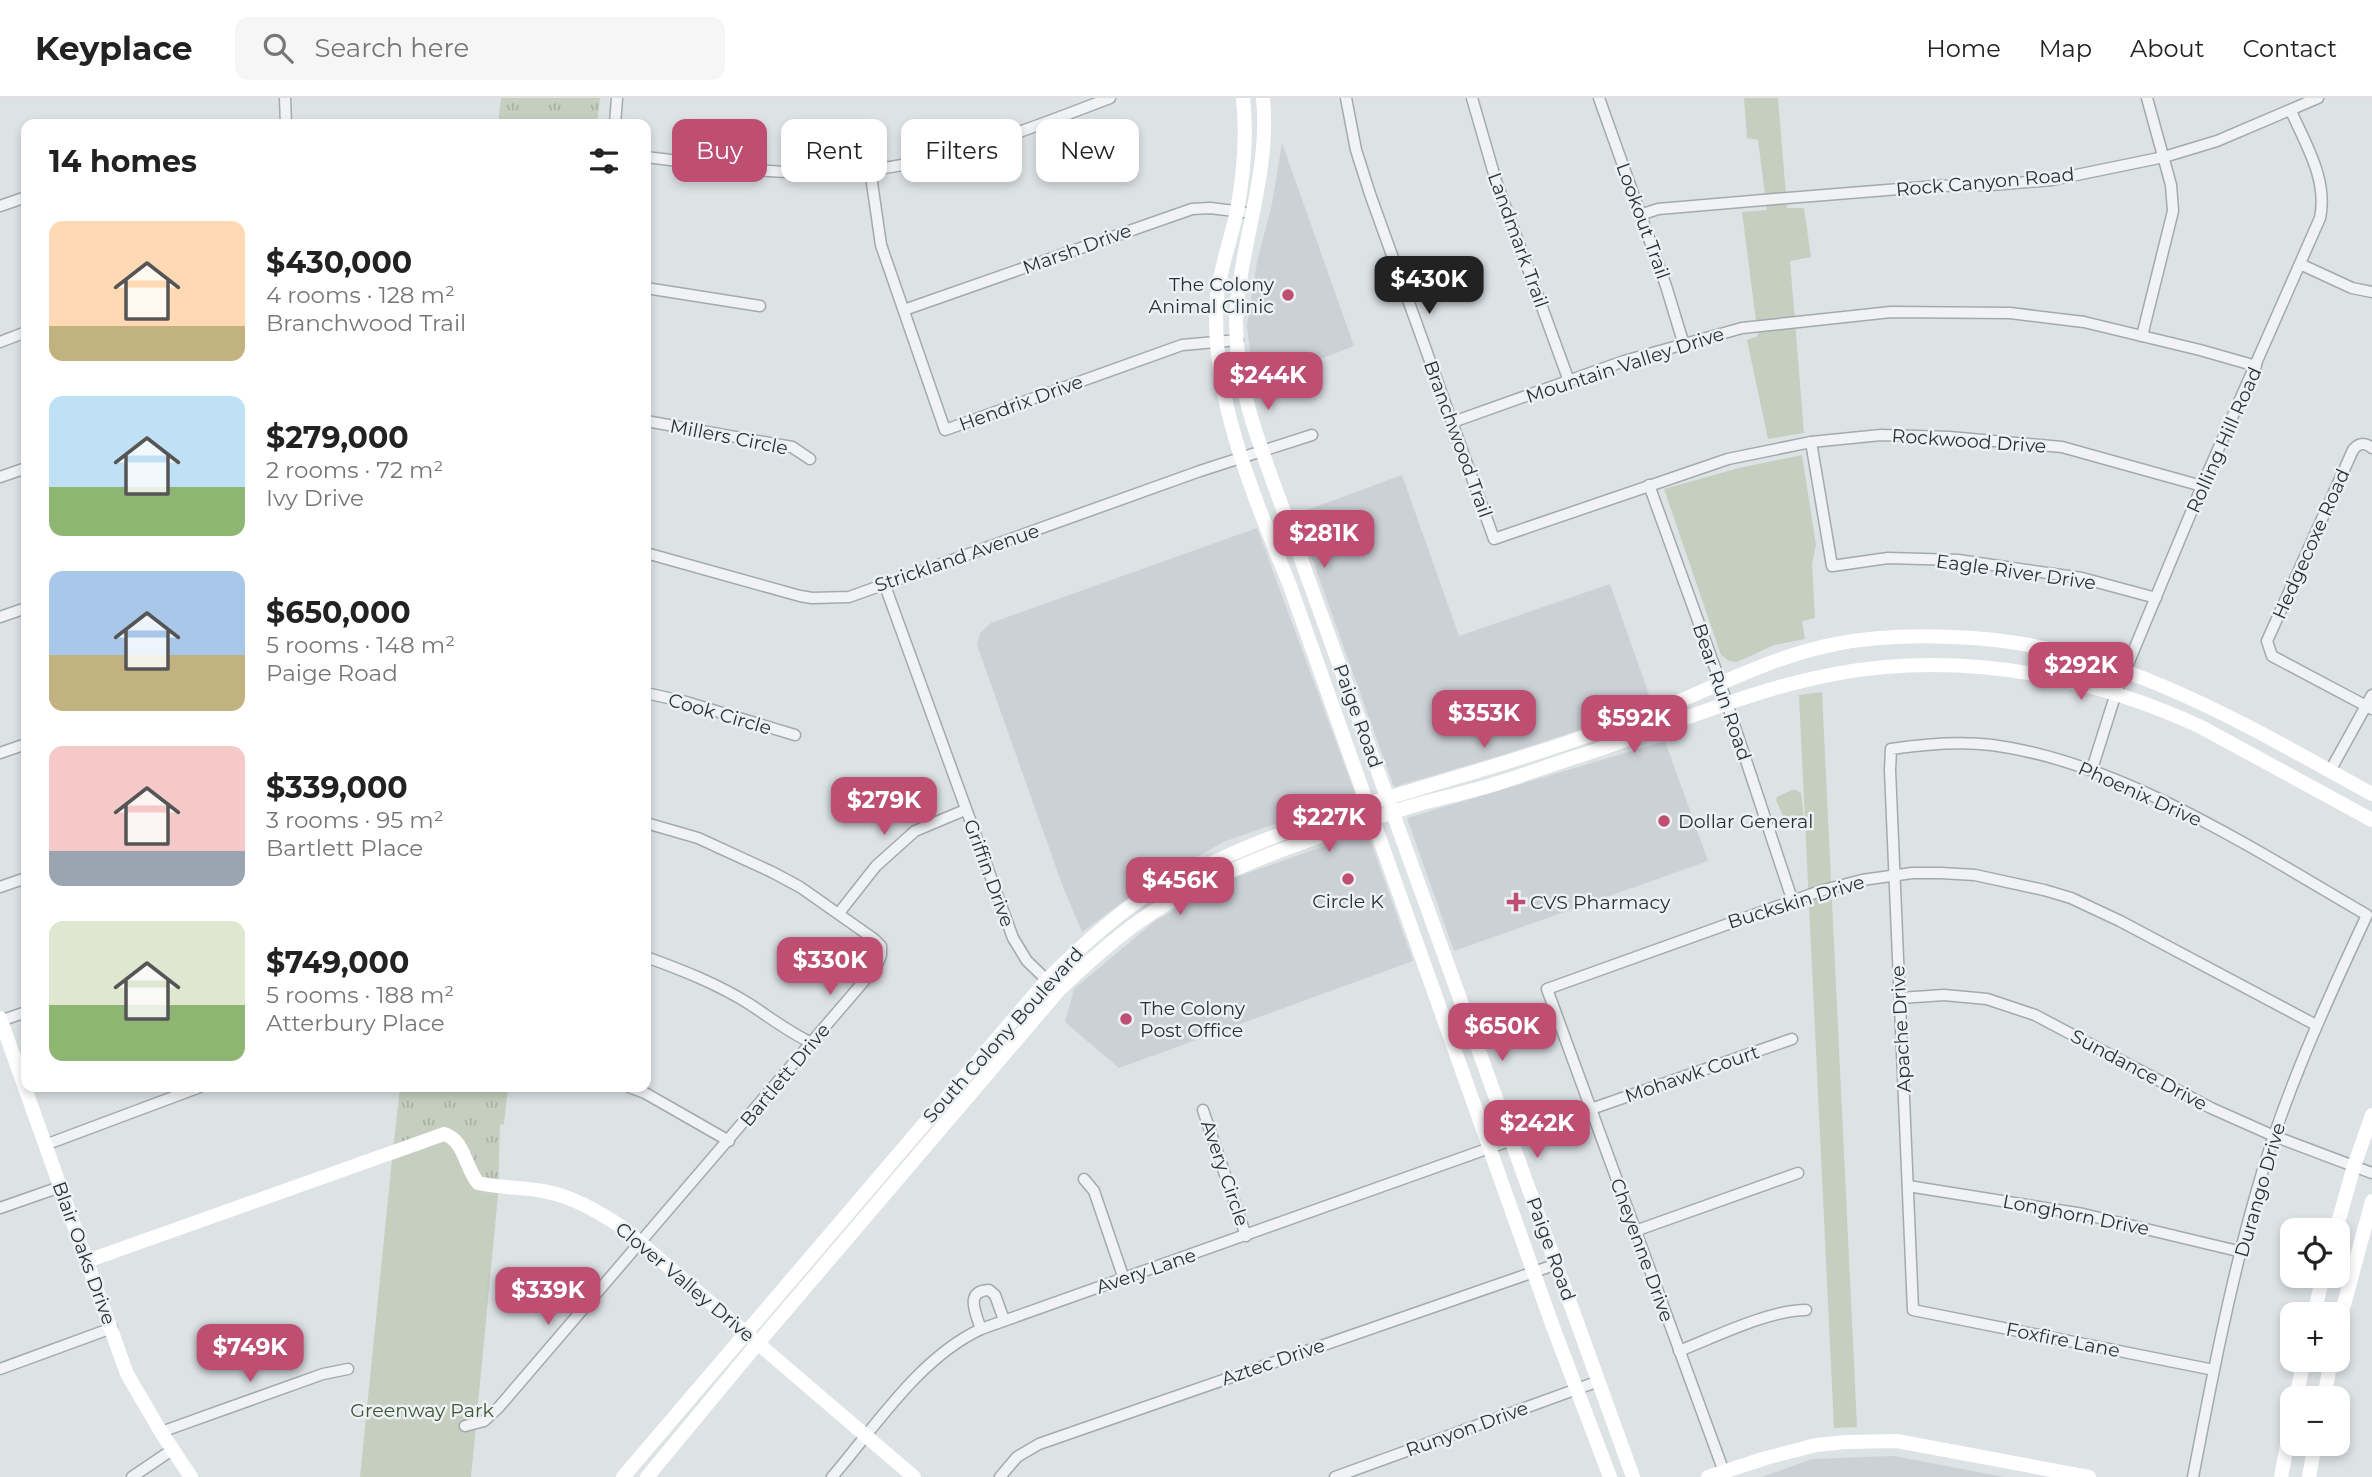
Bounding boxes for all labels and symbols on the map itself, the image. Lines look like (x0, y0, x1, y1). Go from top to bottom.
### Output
street label: Lookout Trail (1611, 160, 1675, 282)
street label: Rock Canyon Road (1895, 163, 2075, 201)
street label: Landmark Trail (1483, 169, 1553, 311)
street label: Marsh Drive (1020, 219, 1134, 279)
pin: $430K (1380, 256, 1478, 316)
place label: The Colony Animal Clinic (1149, 273, 1275, 318)
marker: The Colony Animal Clinic (1280, 287, 1296, 303)
street label: Mountain Valley Drive (1523, 322, 1727, 408)
pin: $244K (1219, 352, 1317, 412)
street label: Branchwood Trail (1419, 357, 1497, 521)
street label: Rolling Hill Road (2182, 363, 2266, 517)
street label: Hendrix Drive (956, 370, 1086, 436)
street label: Millers Circle (668, 414, 790, 460)
street label: Rockwood Drive (1891, 424, 2047, 458)
street label: Hedgecoxe Road (2267, 465, 2355, 623)
pin: $281K (1275, 510, 1373, 570)
street label: Strickland Avenue (872, 519, 1042, 597)
street label: Eagle River Drive (1935, 549, 2097, 595)
street label: Bear Run Road (1688, 620, 1756, 764)
pin: $292K (2032, 642, 2130, 702)
street label: Paige Road (1329, 661, 1387, 771)
street label: Cook Circle (666, 688, 774, 740)
pin: $353K (1435, 690, 1533, 750)
pin: $592K (1585, 696, 1683, 755)
street label: Phoenix Drive (2075, 757, 2205, 831)
pin: $279K (835, 778, 933, 837)
pin: $227K (1280, 794, 1378, 854)
place label: Dollar General (1678, 810, 1813, 833)
marker: Dollar General (1656, 813, 1672, 829)
street label: Griffin Drive (959, 816, 1019, 930)
pin: $456K (1131, 858, 1229, 917)
street label: Buckskin Drive (1725, 870, 1867, 934)
marker: Circle K (1340, 871, 1356, 887)
place label: Circle K (1312, 890, 1384, 913)
place label: CVS Pharmacy (1530, 891, 1671, 914)
marker: CVS Pharmacy (1508, 894, 1524, 910)
pin: $330K (781, 937, 879, 997)
street label: South Colony Boulevard (918, 942, 1088, 1128)
street label: Apache Drive (1886, 965, 1916, 1093)
place label: The Colony Post Office (1140, 997, 1246, 1042)
pin: $650K (1453, 1004, 1551, 1063)
marker: The Colony Post Office (1118, 1011, 1134, 1027)
street label: Bartlett Drive (735, 1019, 835, 1131)
street label: Sundance Drive (2067, 1024, 2211, 1116)
street label: Mohawk Court (1622, 1040, 1762, 1108)
pin: $242K (1488, 1100, 1586, 1160)
street label: Avery Circle (1196, 1117, 1254, 1229)
street label: Durango Drive (2230, 1120, 2290, 1260)
street label: Cheyenne Drive (1605, 1175, 1679, 1325)
street label: Blair Oaks Drive (47, 1178, 121, 1328)
street label: Longhorn Drive (2001, 1190, 2151, 1240)
street label: Paige Road (1522, 1194, 1580, 1304)
street label: Clover Valley Drive (611, 1217, 759, 1347)
street label: Avery Lane (1093, 1243, 1199, 1299)
pin: $339K (499, 1268, 597, 1327)
street label: Foxfire Lane (2004, 1318, 2122, 1362)
pin: $749K (201, 1324, 299, 1384)
street label: Aztec Drive (1218, 1334, 1328, 1390)
street label: Runyon Drive (1403, 1396, 1531, 1462)
park label: Greenway Park (350, 1399, 494, 1422)

